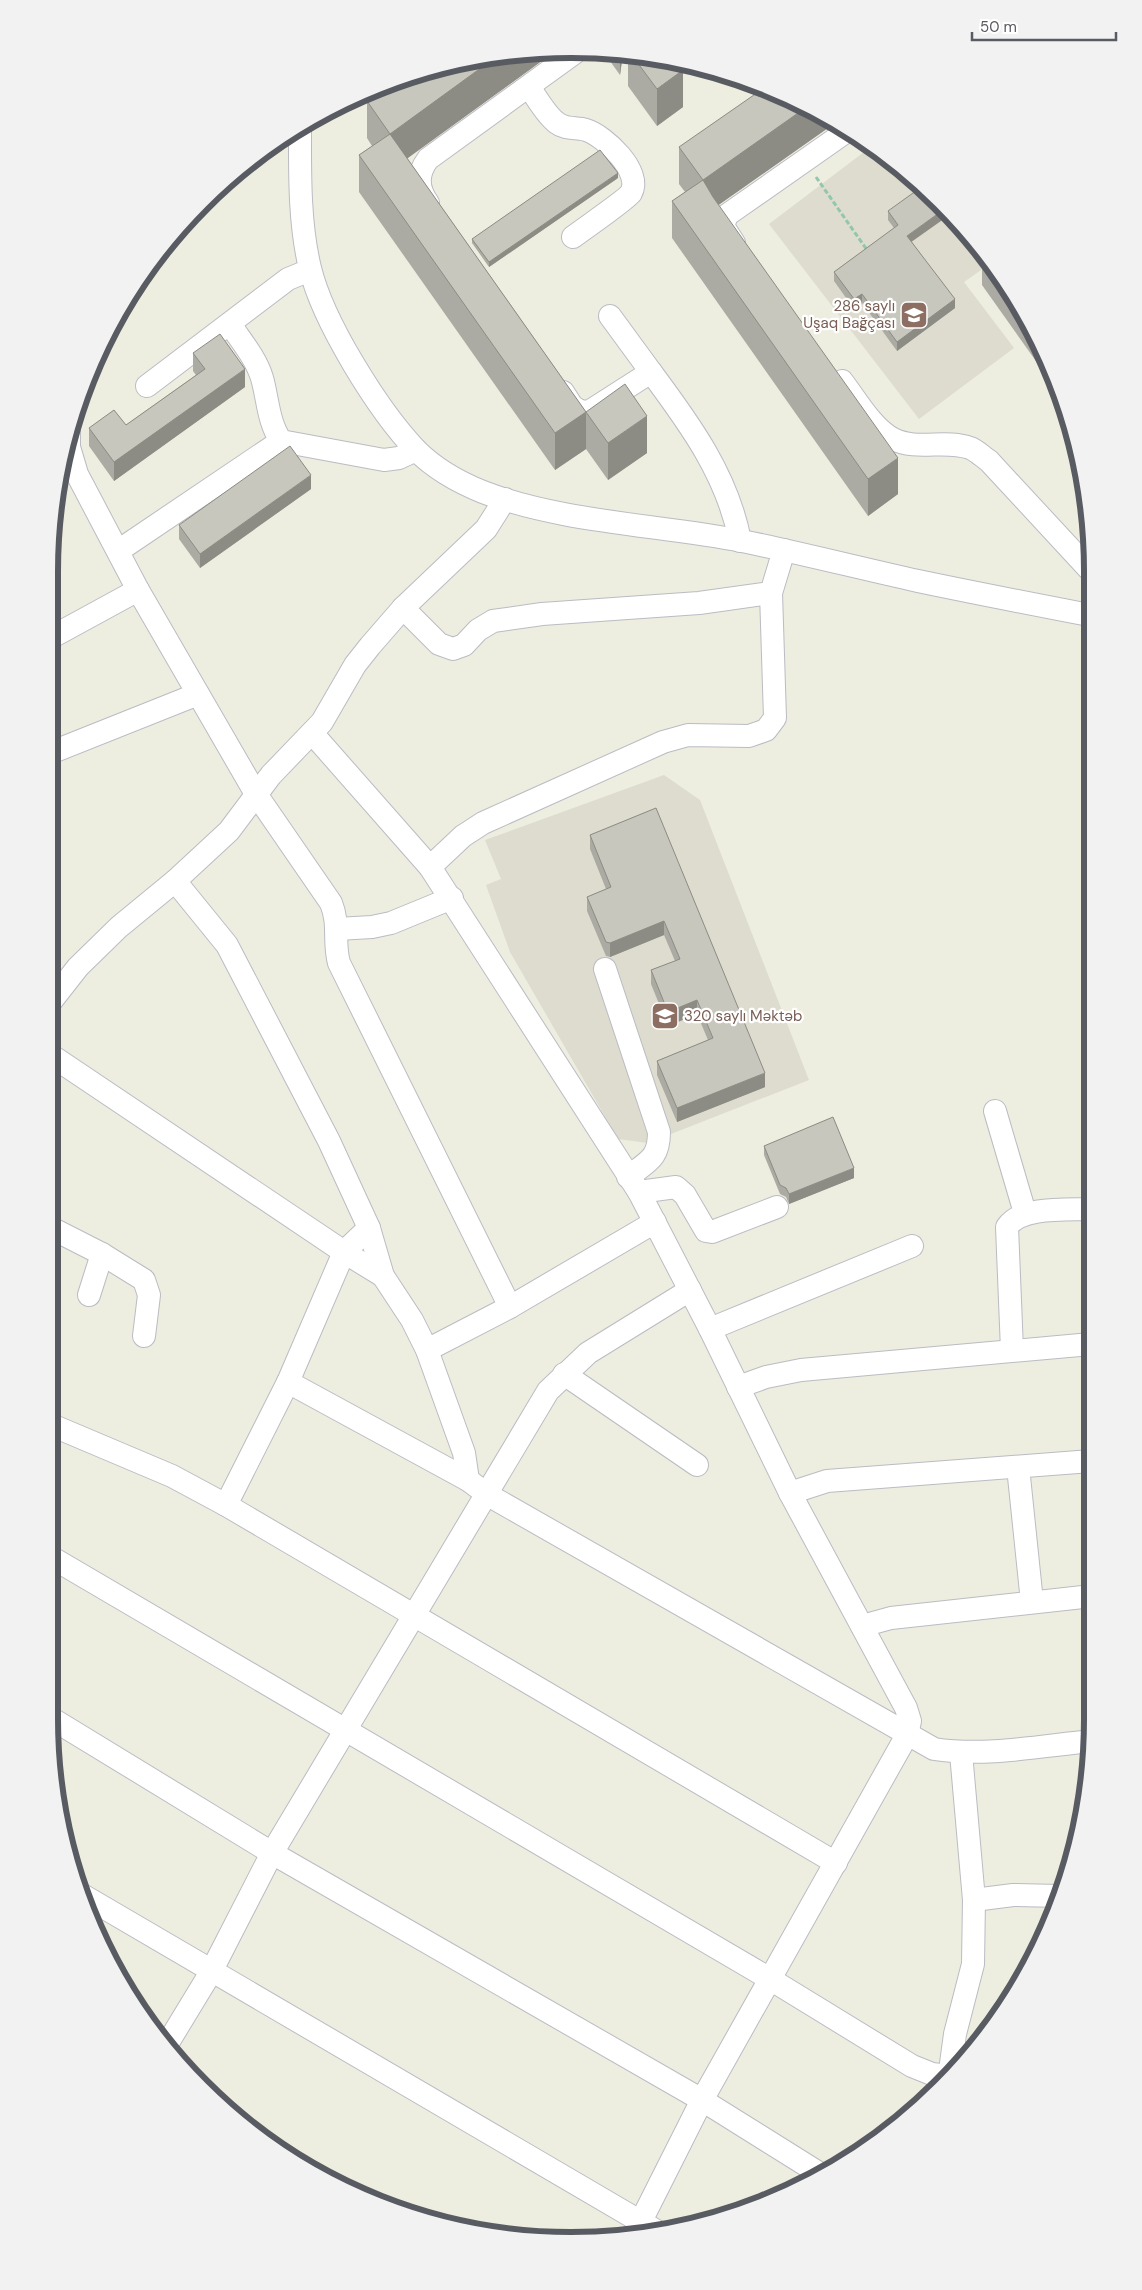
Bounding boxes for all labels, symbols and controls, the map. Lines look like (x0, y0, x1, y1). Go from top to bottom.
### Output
scale bar (972, 10, 1116, 42)
text: 50 m (980, 17, 1017, 37)
place label: 286 saylı Uşaq Bağçası (803, 296, 895, 333)
school or university icon: 286 saylı Uşaq Bağçası (899, 300, 929, 330)
school or university icon: 320 saylı Məktəb (650, 1001, 680, 1031)
place label: 320 saylı Məktəb (684, 1006, 802, 1026)

